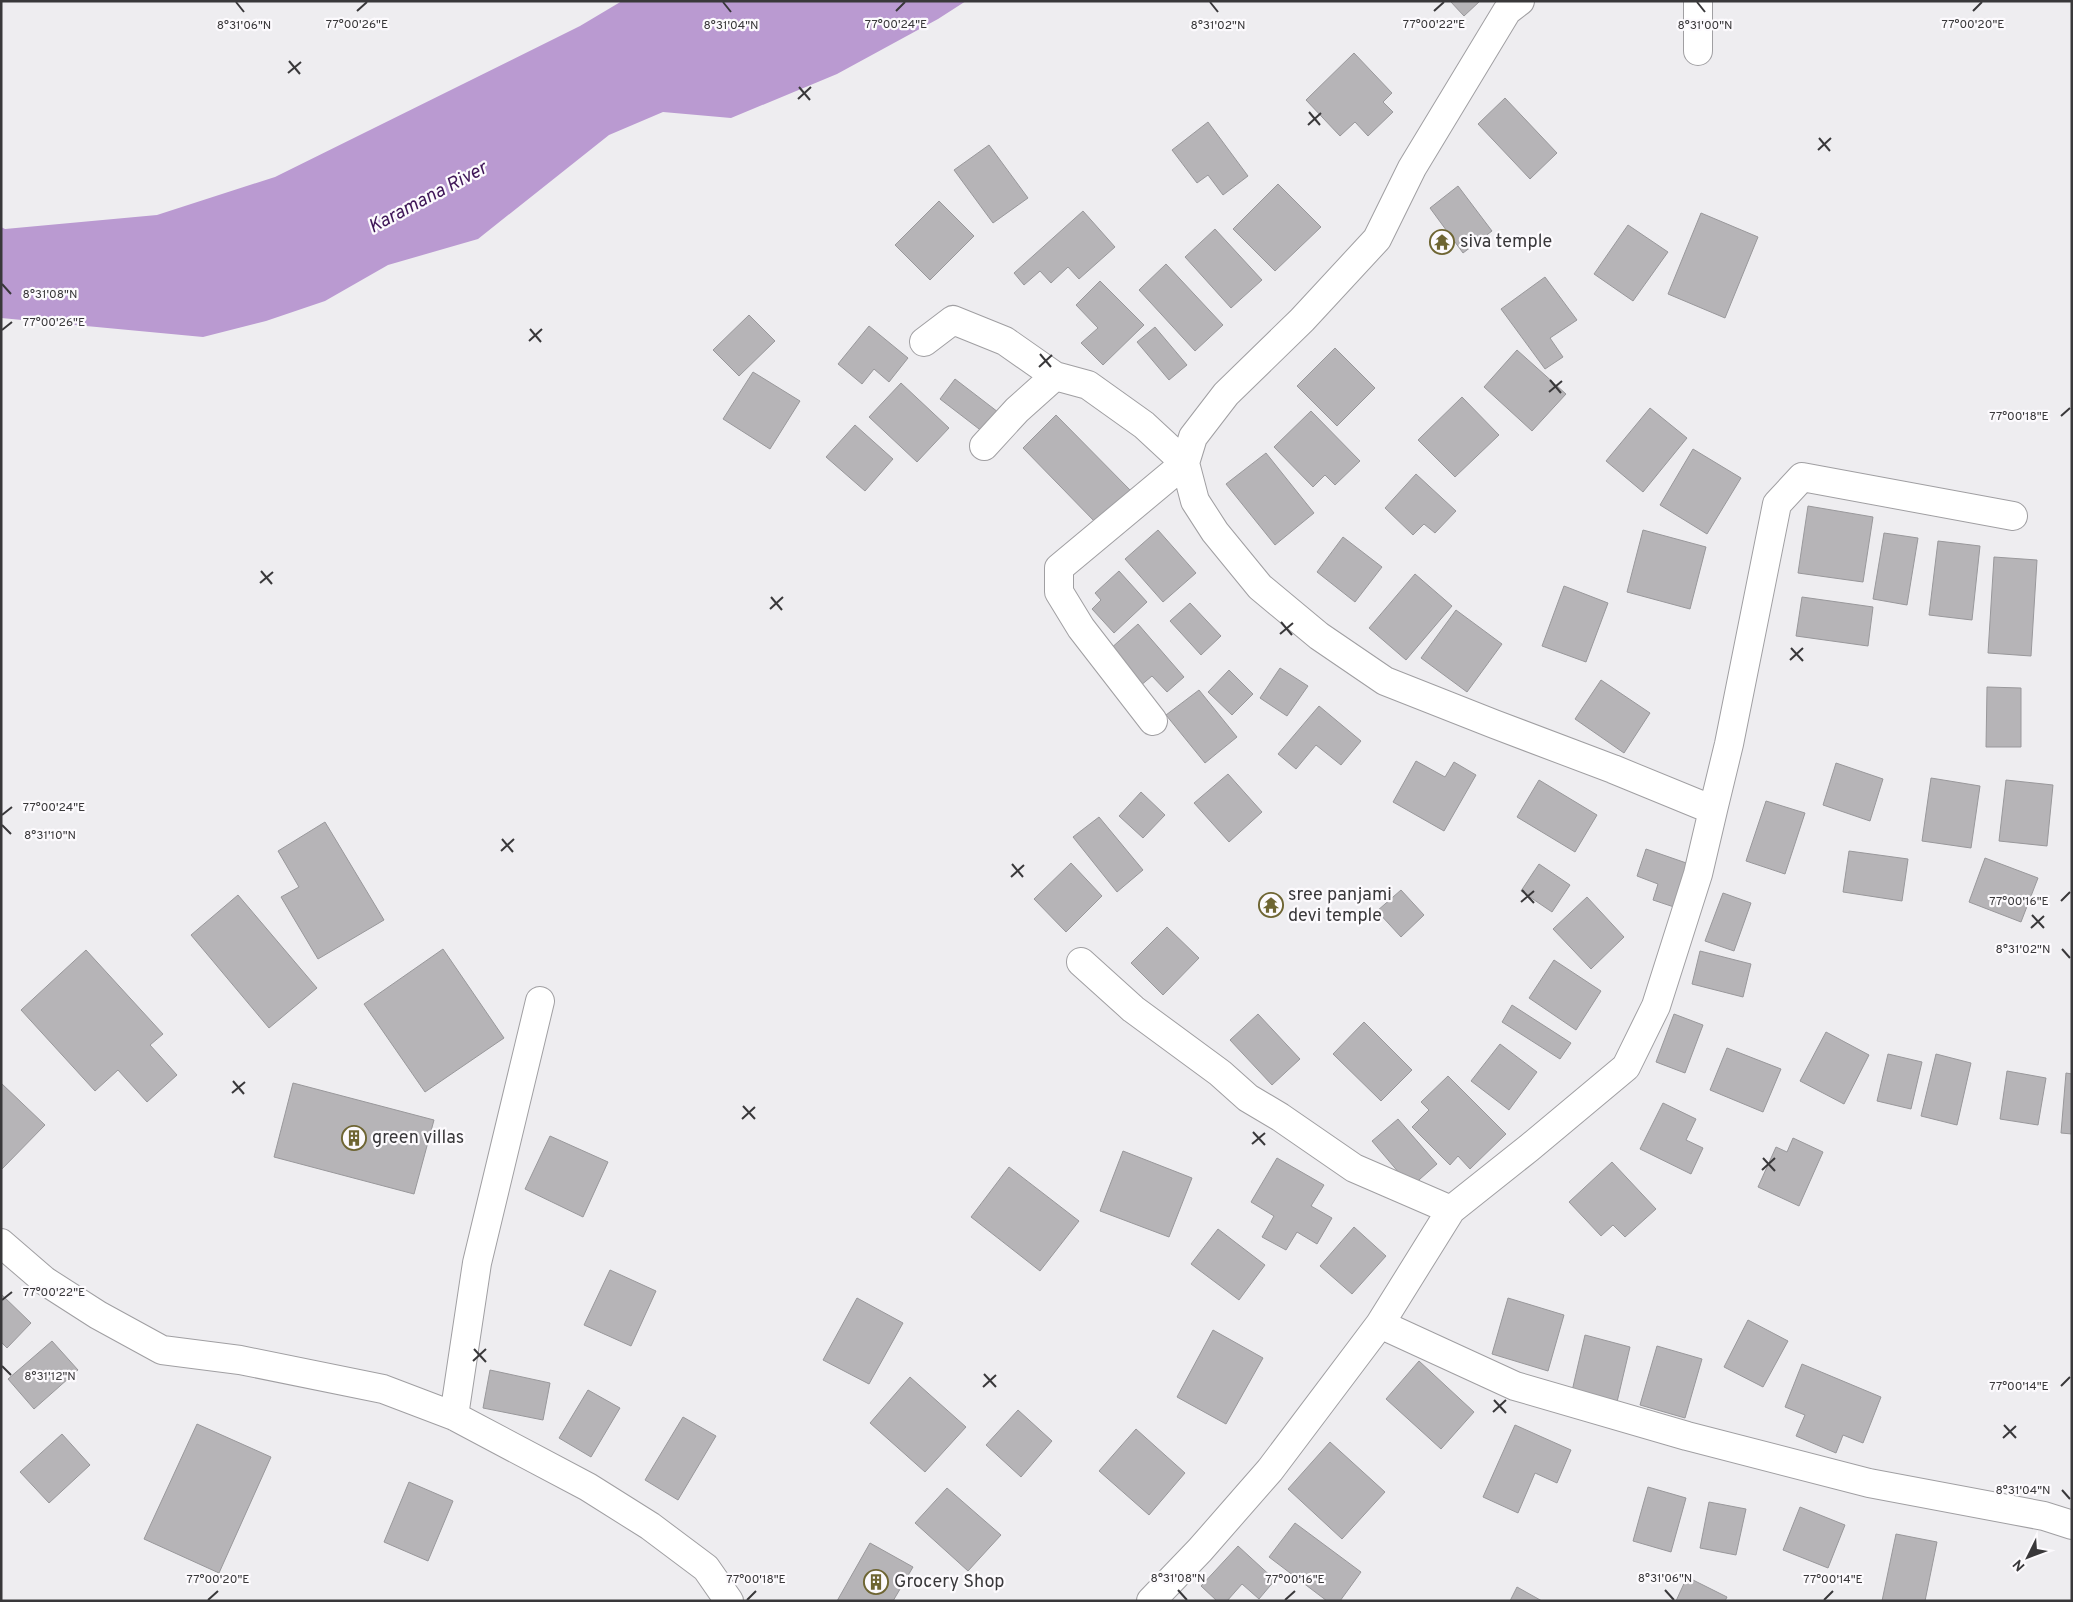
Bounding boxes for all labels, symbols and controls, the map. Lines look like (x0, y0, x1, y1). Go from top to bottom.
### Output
text: 77°00'26"E (326, 17, 388, 33)
text: 77°00'24"E (865, 17, 927, 33)
text: 77°00'22"E (1403, 17, 1465, 33)
text: 77°00'20"E (1942, 17, 2004, 33)
text: 8°31'06"N (217, 18, 271, 34)
text: 8°31'04"N (704, 18, 758, 34)
text: 8°31'02"N (1191, 18, 1245, 34)
text: 8°31'00"N (1677, 18, 1733, 34)
water label: Karamana River (364, 156, 493, 239)
temple icon: siva temple (1429, 229, 1455, 255)
place label: siva temple (1460, 231, 1552, 254)
text: 8°31'08"N (23, 287, 77, 303)
text: 77°00'26"E (23, 315, 85, 331)
text: 77°00'18"E (1989, 409, 2049, 425)
text: 77°00'24"E (23, 800, 85, 816)
text: 8°31'10"N (24, 828, 76, 844)
place label: sree panjami devi temple (1288, 884, 1392, 928)
temple icon: sree panjami devi temple (1258, 892, 1284, 918)
text: 77°00'16"E (1989, 894, 2049, 910)
text: 8°31'02"N (1996, 942, 2050, 958)
building icon: green villas (341, 1125, 367, 1151)
place label: green villas (372, 1127, 464, 1150)
text: 77°00'22"E (23, 1285, 85, 1301)
text: 8°31'12"N (24, 1369, 76, 1385)
text: 77°00'14"E (1989, 1379, 2049, 1395)
text: 8°31'04"N (1996, 1483, 2050, 1499)
north arrow (2003, 1532, 2053, 1582)
text: N (2010, 1555, 2029, 1574)
building icon: Grocery Shop (863, 1569, 889, 1595)
place label: Grocery Shop (894, 1571, 1005, 1594)
text: 8°31'08"N (1151, 1571, 1205, 1587)
text: 8°31'06"N (1638, 1571, 1692, 1587)
text: 77°00'20"E (187, 1572, 249, 1588)
text: 77°00'18"E (726, 1572, 786, 1588)
text: 77°00'16"E (1265, 1572, 1325, 1588)
text: 77°00'14"E (1803, 1572, 1863, 1588)

